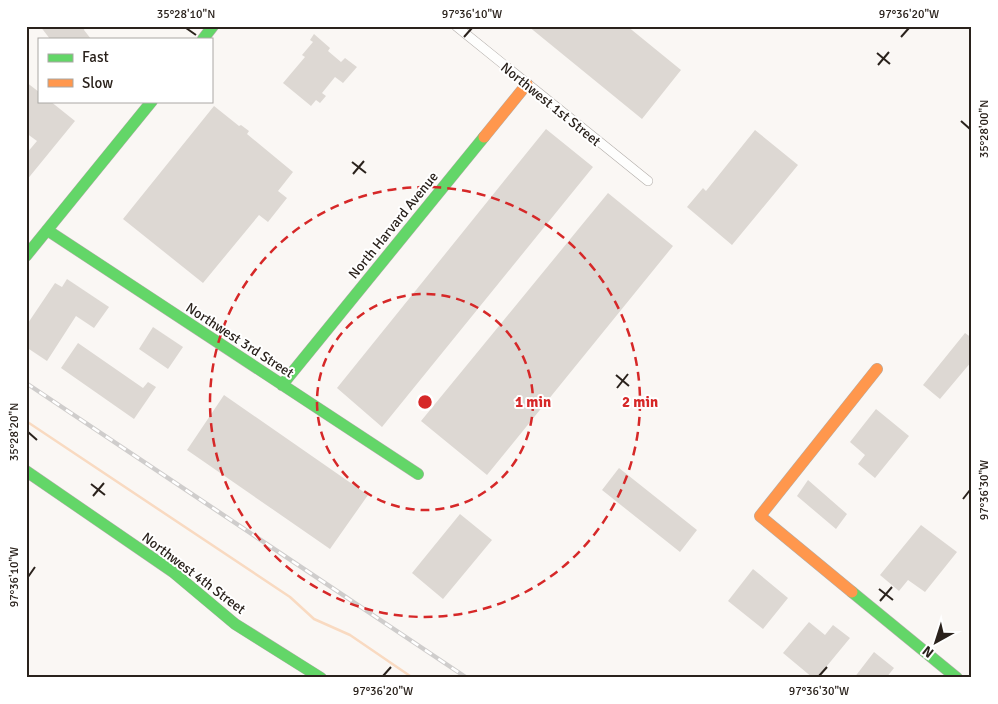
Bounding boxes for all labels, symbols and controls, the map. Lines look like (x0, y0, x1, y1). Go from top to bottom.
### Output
text: 35°28'10"N (157, 7, 215, 22)
text: 97°36'10"W (442, 7, 502, 22)
text: 97°36'20"W (879, 7, 939, 22)
legend (38, 38, 212, 102)
text: Fast (82, 48, 109, 66)
street label: Northwest 1st Street (497, 59, 604, 150)
text: Slow (82, 74, 113, 92)
text: 35°28'00"N (977, 100, 992, 158)
street label: North Harvard Avenue (345, 168, 442, 282)
street label: Northwest 3rd Street (183, 299, 297, 382)
centre of rings (416, 393, 434, 411)
text: 1 min (515, 393, 551, 411)
text: 2 min (622, 393, 658, 411)
text: 35°28'20"N (7, 403, 22, 461)
text: 97°36'30"W (977, 460, 992, 520)
street label: Northwest 4th Street (139, 529, 249, 618)
text: 97°36'10"W (7, 547, 22, 607)
north arrow (910, 616, 960, 666)
text: N (919, 642, 937, 661)
text: 97°36'20"W (353, 684, 413, 699)
text: 97°36'30"W (789, 684, 849, 699)

